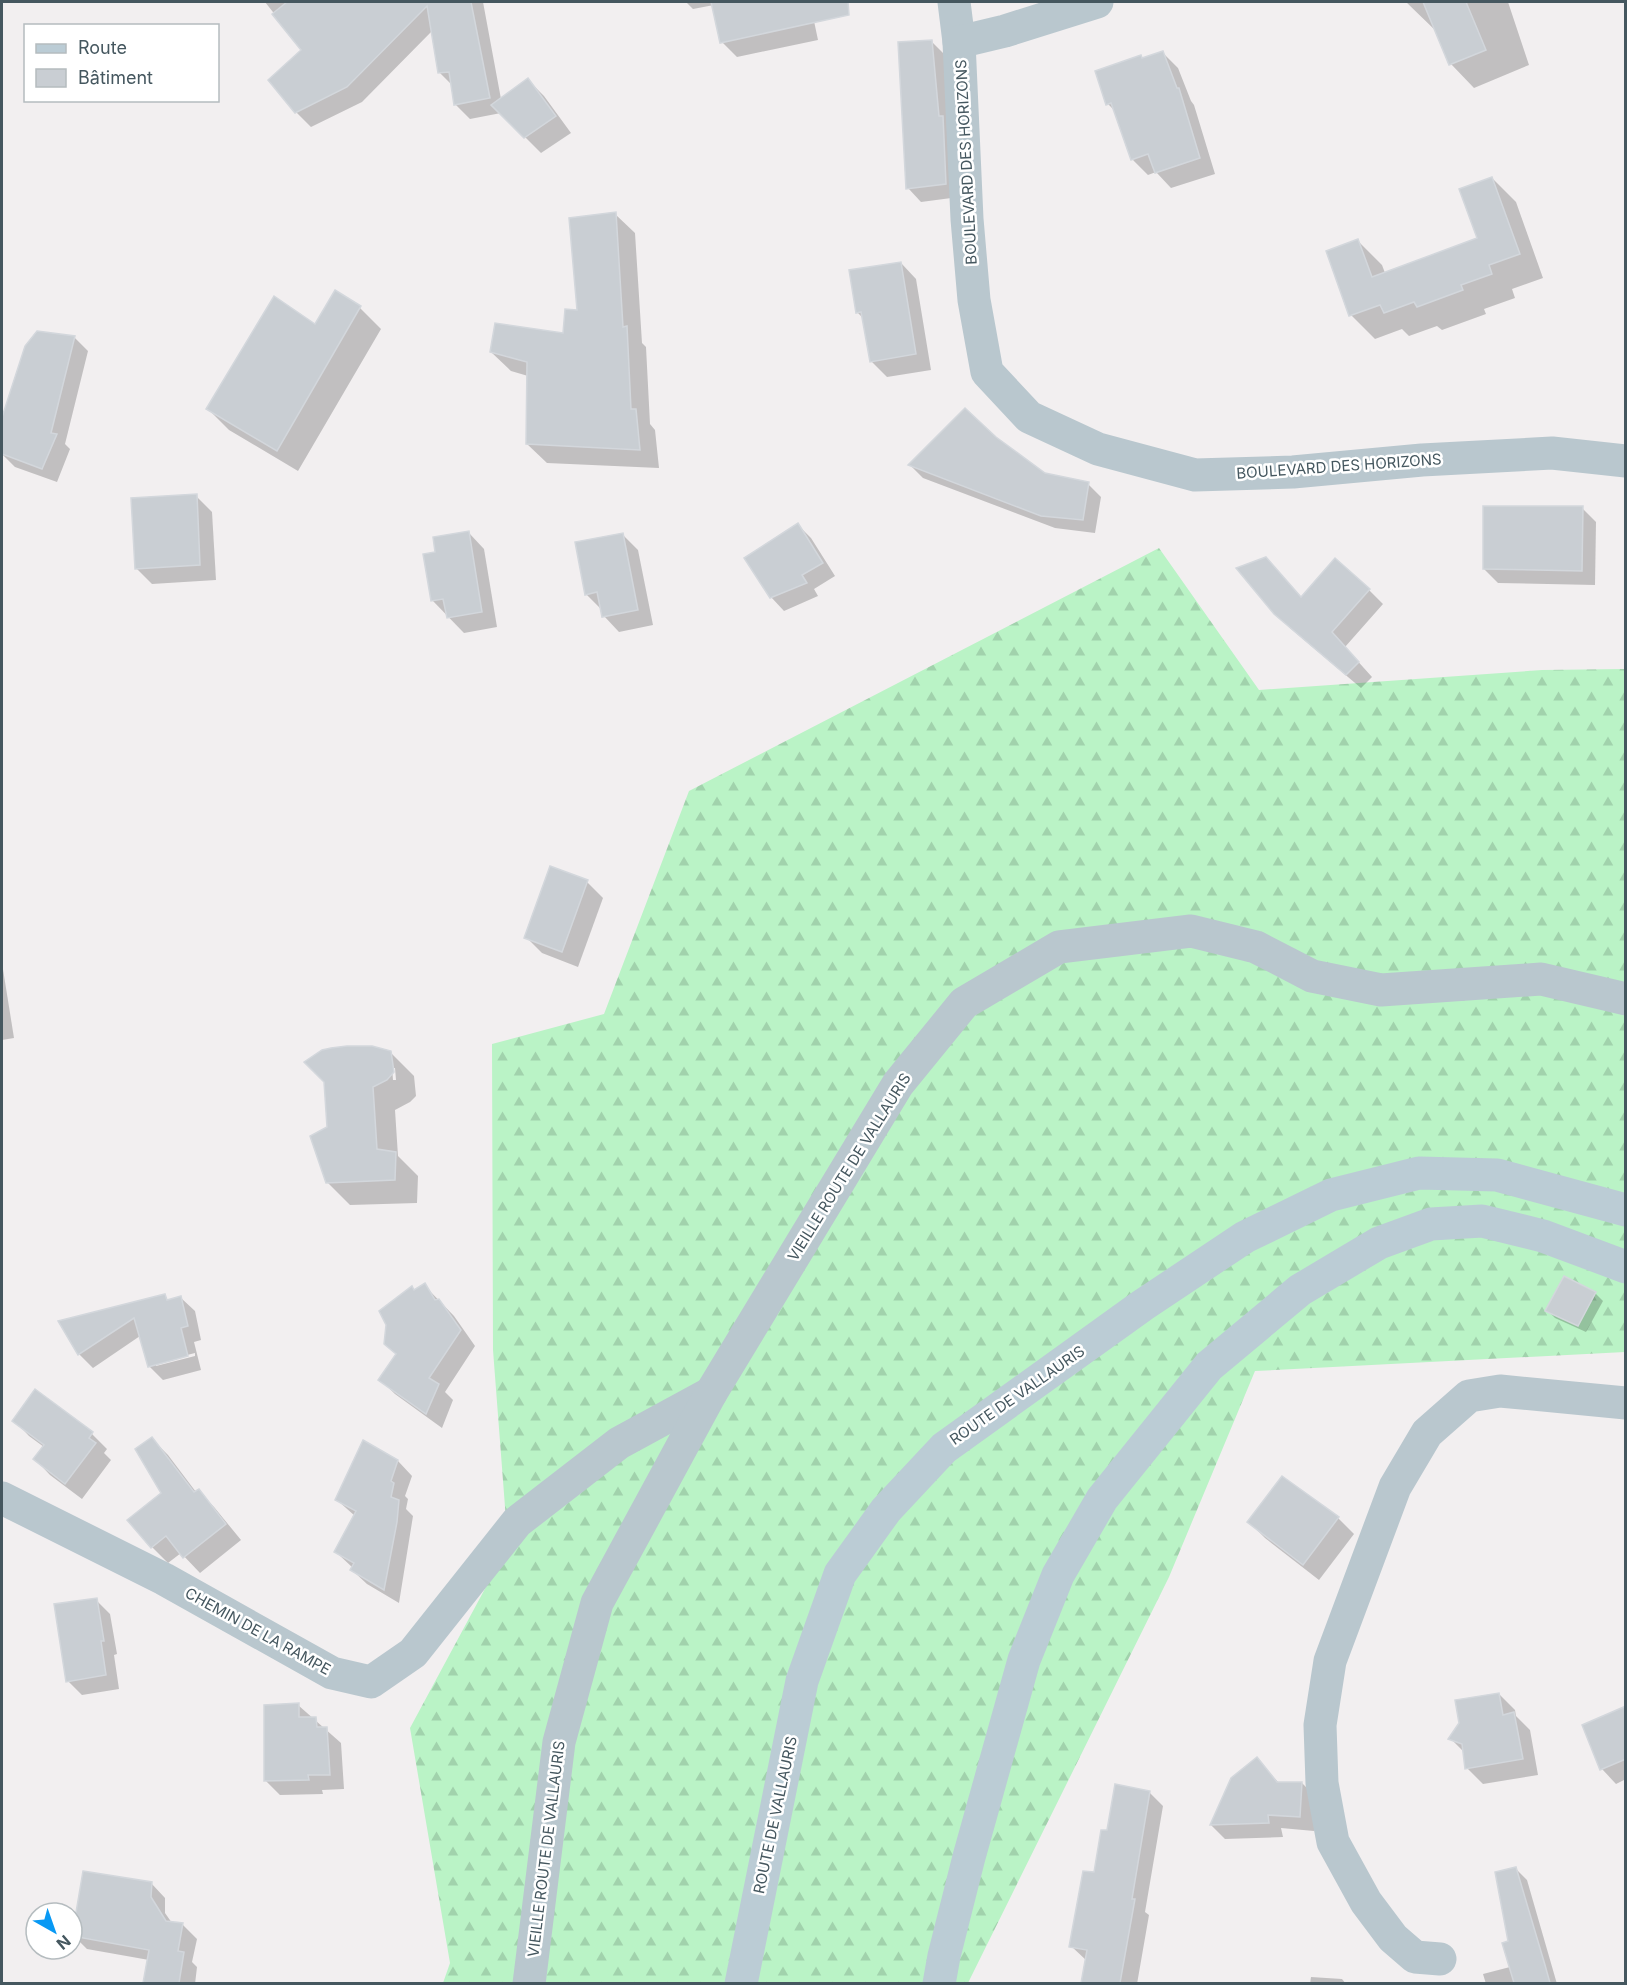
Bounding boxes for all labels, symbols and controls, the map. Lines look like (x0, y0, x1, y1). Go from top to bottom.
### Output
legend (24, 24, 219, 102)
text: Route (78, 37, 127, 58)
street label: BOULEVARD DES HORIZONS (951, 59, 981, 265)
text: Bâtiment (78, 67, 153, 88)
street label: BOULEVARD DES HORIZONS (1236, 449, 1442, 483)
street label: VIEILLE ROUTE DE VALLAURIS (783, 1070, 915, 1264)
street label: ROUTE DE VALLAURIS (946, 1341, 1088, 1449)
street label: CHEMIN DE LA RAMPE (182, 1583, 334, 1679)
street label: ROUTE DE VALLAURIS (749, 1735, 801, 1895)
street label: VIEILLE ROUTE DE VALLAURIS (523, 1740, 569, 1958)
north arrow (24, 1901, 84, 1961)
text: N (53, 1931, 75, 1954)

